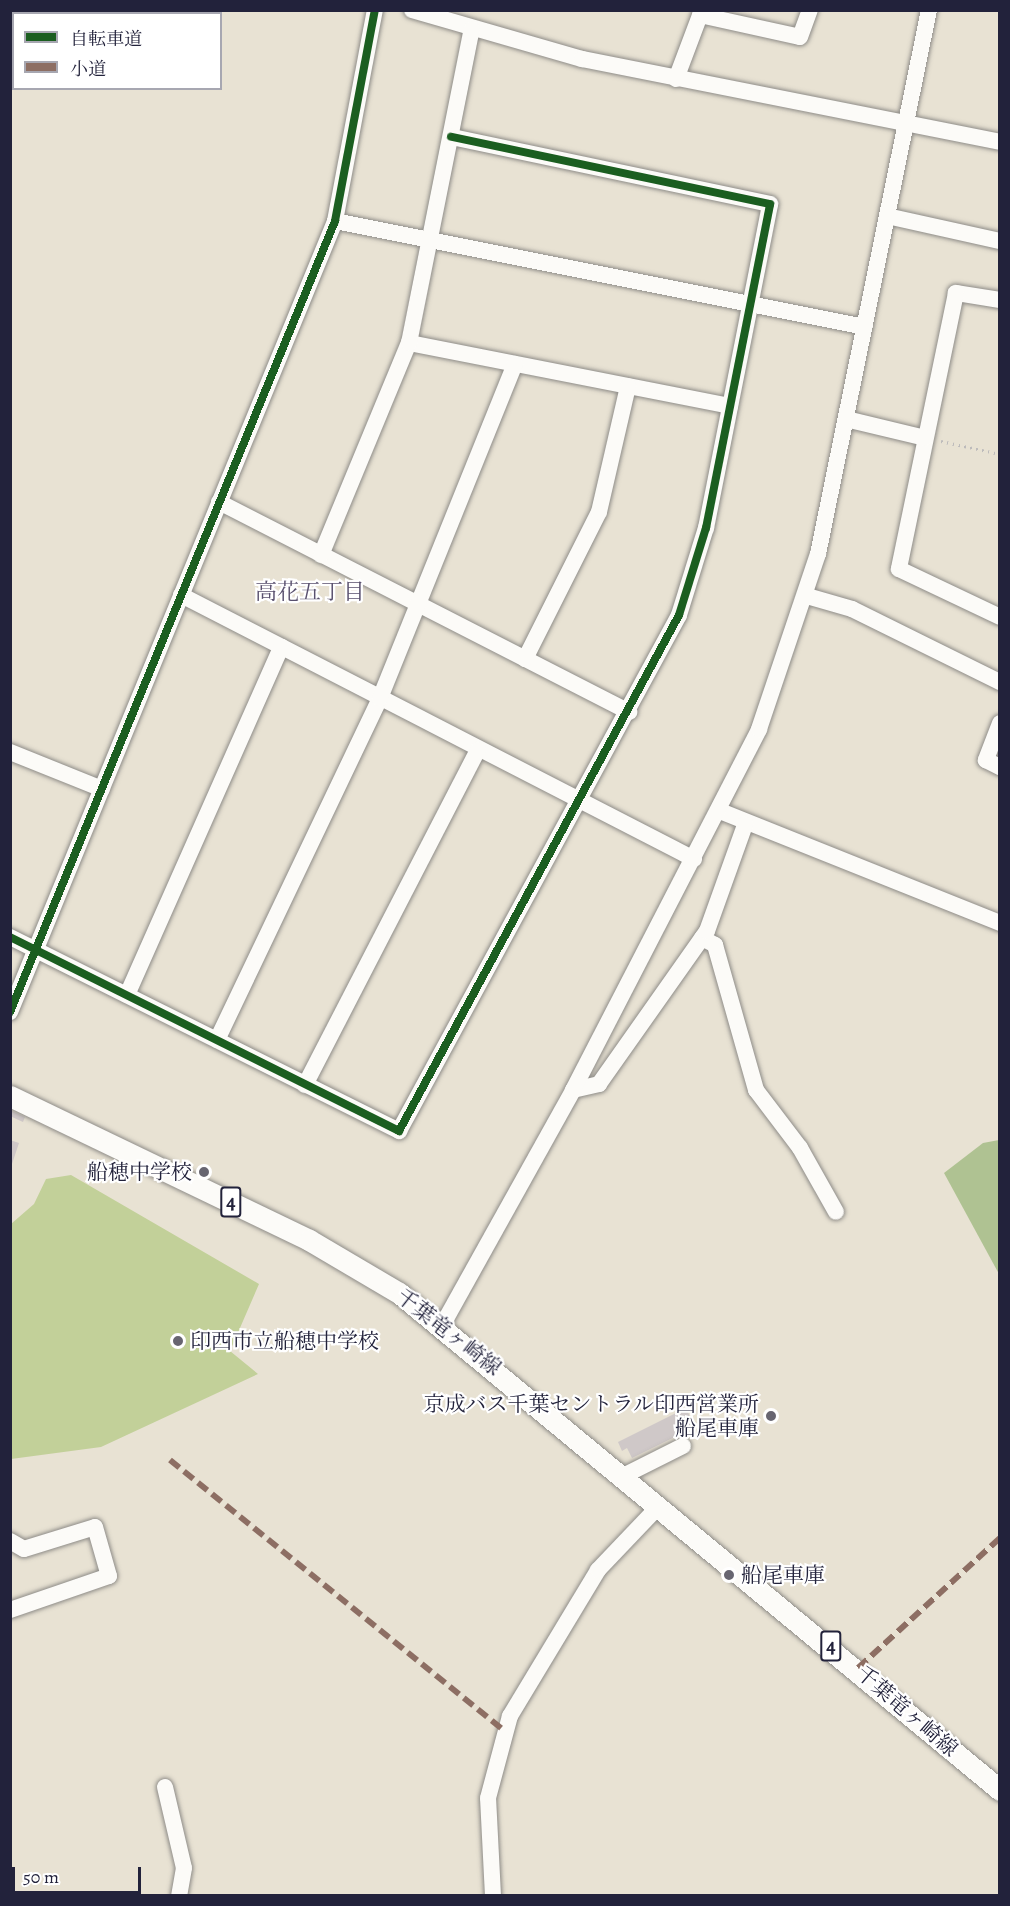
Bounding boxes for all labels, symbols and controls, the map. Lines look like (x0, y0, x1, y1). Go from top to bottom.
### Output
legend (12, 12, 222, 90)
text: 自転車道 (70, 27, 142, 51)
text: 小道 (70, 57, 106, 81)
district label: 高花五丁目 (255, 580, 365, 606)
place label: 船穂中学校 (87, 1159, 192, 1185)
marker: 船穂中学校 (197, 1165, 211, 1179)
road number: 4 (219, 1185, 243, 1219)
street label: 千葉竜ヶ崎線 (392, 1283, 506, 1381)
place label: 印西市立船穂中学校 (190, 1328, 379, 1354)
marker: 印西市立船穂中学校 (171, 1334, 185, 1348)
place label: 京成バス千葉セントラル印西営業所 船尾車庫 (423, 1391, 759, 1441)
marker: 京成バス千葉セントラル印西営業所 船尾車庫 (764, 1409, 778, 1423)
place label: 船尾車庫 (741, 1562, 825, 1588)
marker: 船尾車庫 (722, 1568, 736, 1582)
road number: 4 (819, 1629, 843, 1663)
street label: 千葉竜ヶ崎線 (851, 1660, 963, 1762)
scale bar (15, 1855, 144, 1893)
text: 50 m (23, 1865, 59, 1889)

